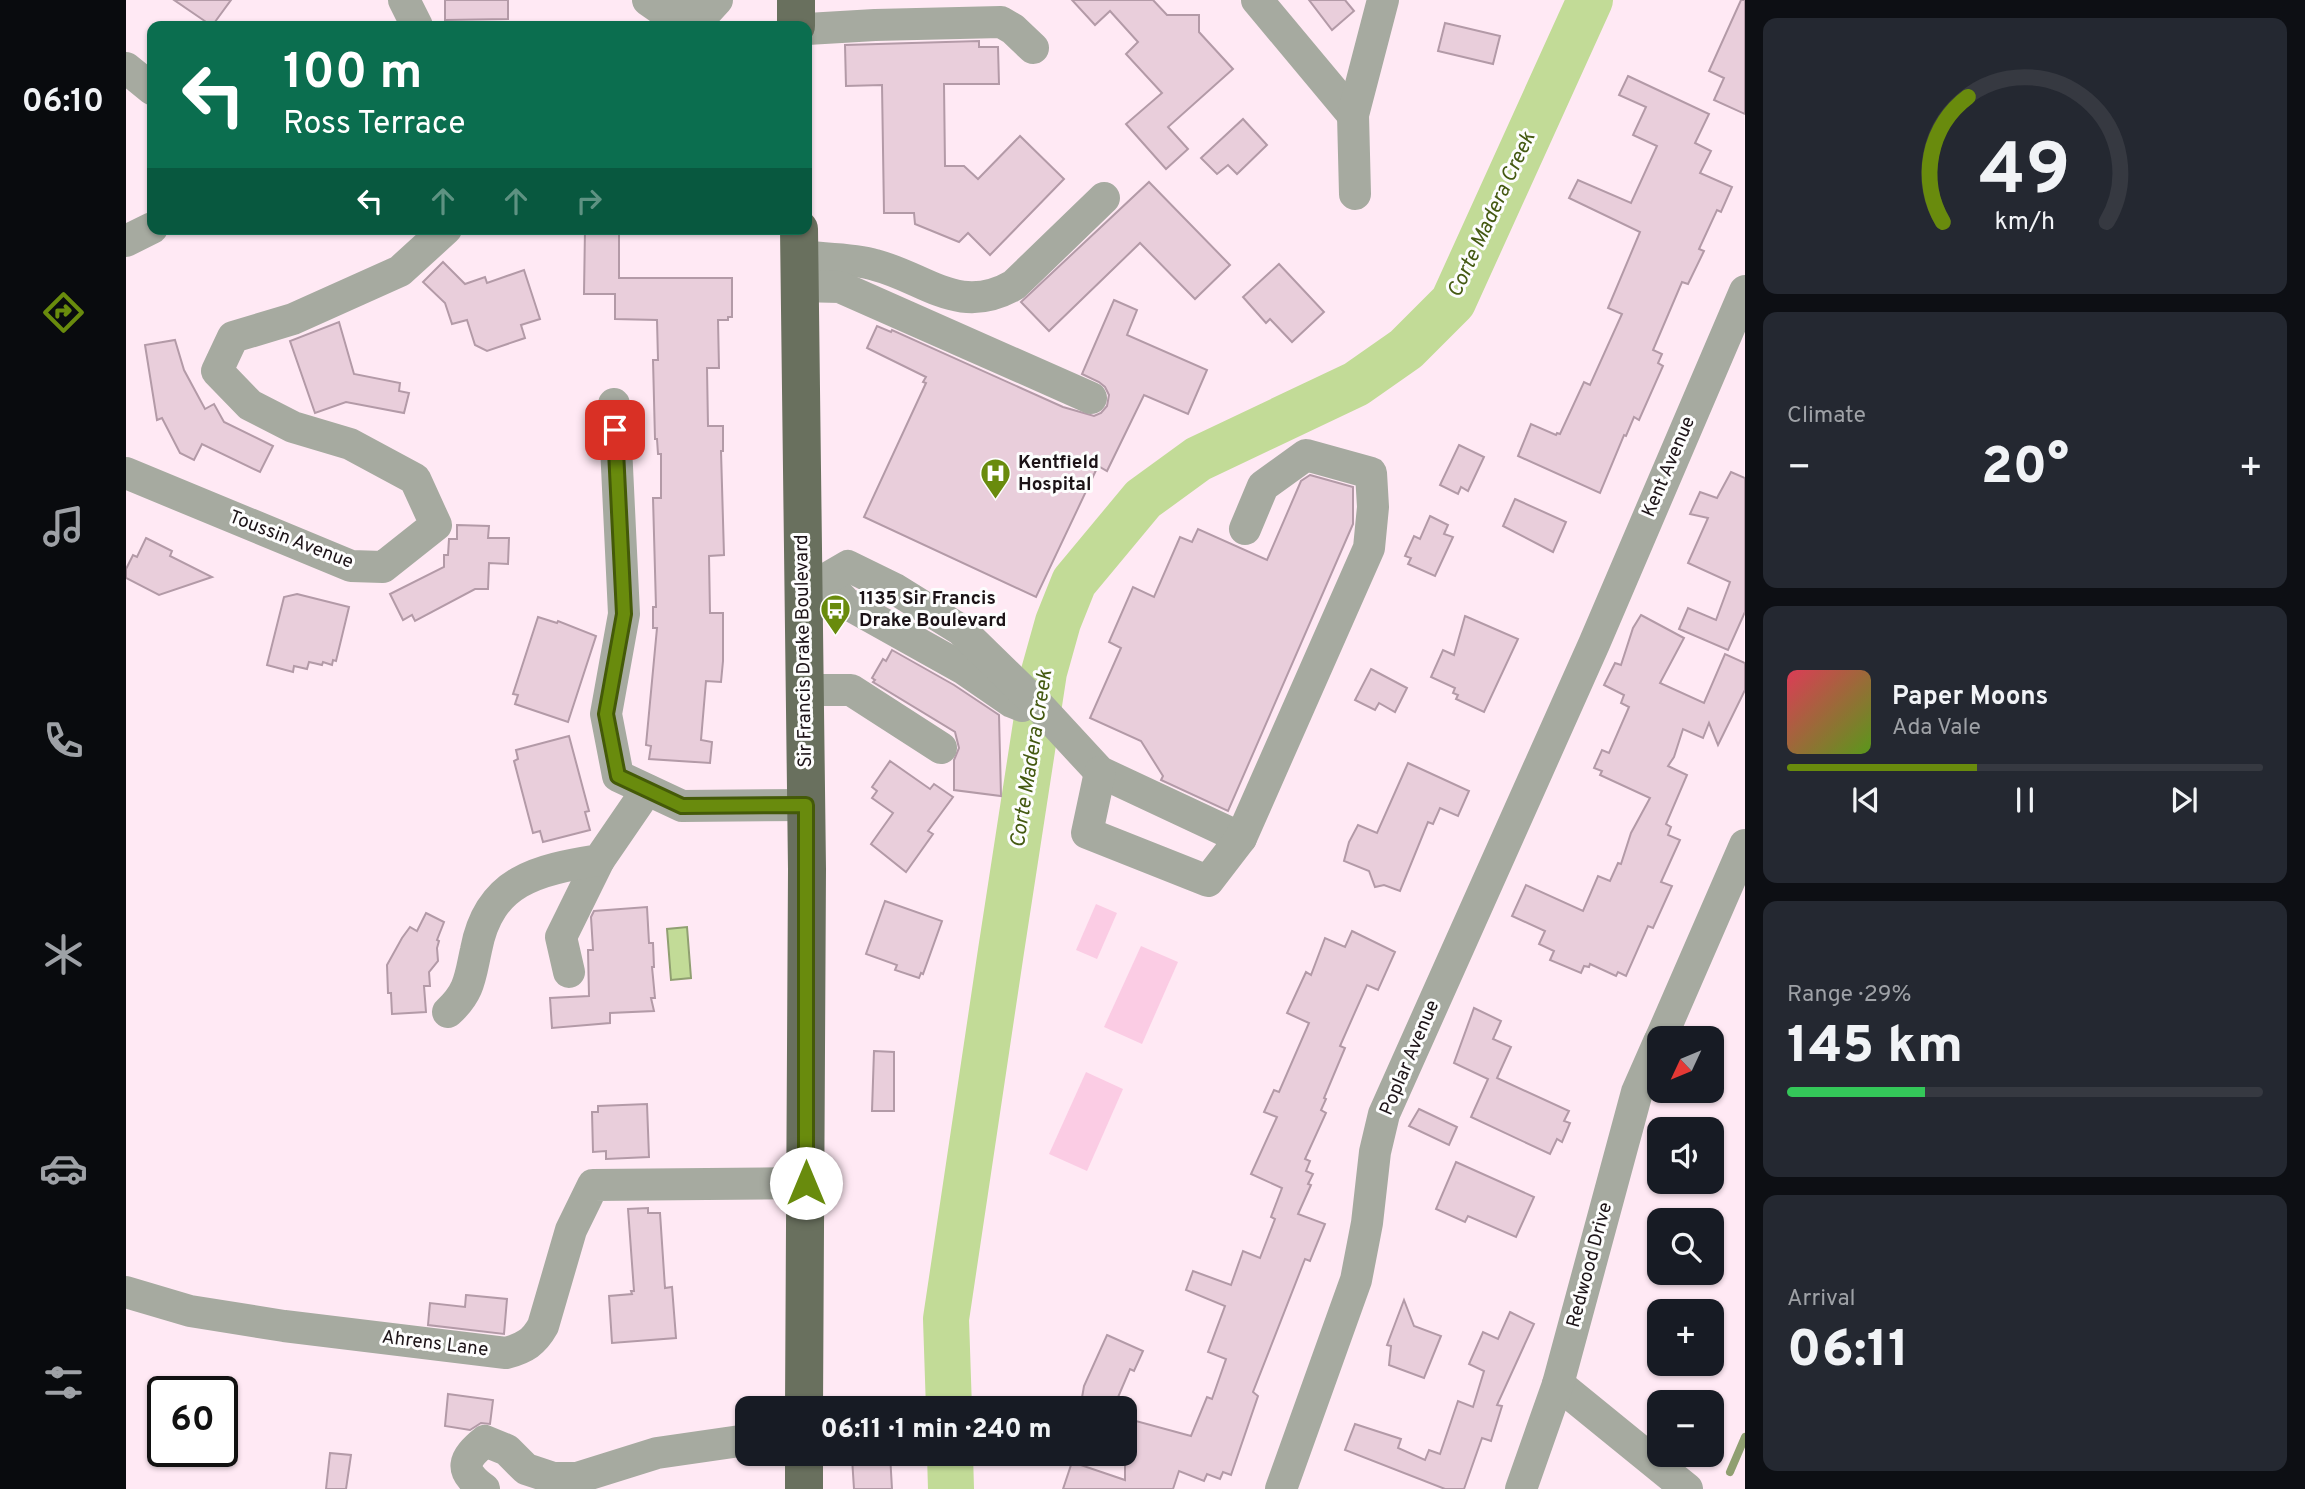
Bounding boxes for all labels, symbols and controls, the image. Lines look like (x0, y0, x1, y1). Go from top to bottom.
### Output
text: 100 m (283, 44, 422, 106)
icon: left (168, 49, 259, 140)
text: 06:10 (22, 83, 104, 123)
text: Ross Terrace (283, 105, 465, 145)
water label: Corte Madera Creek (1442, 127, 1542, 302)
text: 49 (1979, 128, 2071, 220)
icon: left (351, 182, 389, 220)
icon: ahead (424, 182, 462, 220)
icon: ahead (497, 182, 535, 220)
icon: right (570, 182, 608, 220)
text: km/h (1995, 207, 2055, 239)
icon: directions (39, 288, 88, 337)
pin (585, 400, 645, 460)
text: Climate (1787, 402, 1866, 431)
icon: arrive (596, 411, 634, 449)
street label: Kent Avenue (1637, 413, 1701, 521)
text: 20° (1981, 436, 2069, 502)
text: − (1787, 445, 1812, 494)
text: + (2238, 445, 2263, 494)
place label: Kentfield Hospital (1018, 451, 1099, 497)
hospital icon: Kentfield Hospital (978, 457, 1012, 501)
icon: music (39, 502, 88, 551)
street label: Toussin Avenue (225, 505, 357, 575)
street label: Sir Francis Drake Boulevard (790, 534, 818, 768)
place label: 1135 Sir Francis Drake Boulevard (859, 587, 1007, 633)
bus stop icon: 1135 Sir Francis Drake Boulevard (819, 593, 853, 637)
water label: Corte Madera Creek (1005, 668, 1059, 850)
text: Paper Moons (1892, 681, 2048, 714)
text: Ada Vale (1892, 714, 1981, 743)
icon: phone (39, 716, 88, 765)
icon: previous (1847, 781, 1885, 819)
icon: pause (2006, 781, 2044, 819)
icon: next (2165, 781, 2203, 819)
icon: climate (39, 930, 88, 979)
text: Range · 29% (1787, 981, 1912, 1010)
street label: Poplar Avenue (1375, 997, 1445, 1119)
text: 145 km (1787, 1015, 1963, 1081)
north arrow (1647, 1026, 1724, 1102)
map controls (1647, 1026, 1724, 1467)
button: sound (1647, 1117, 1724, 1194)
icon: car (39, 1144, 88, 1193)
position arrow (769, 1146, 843, 1220)
street label: Redwood Drive (1562, 1200, 1618, 1330)
button: search (1647, 1208, 1724, 1285)
text: Arrival (1787, 1285, 1856, 1314)
button: + (1647, 1299, 1724, 1376)
text: 06:11 (1787, 1319, 1909, 1385)
street label: Ahrens Lane (380, 1326, 490, 1362)
icon: filters (39, 1358, 88, 1407)
speed limit sign: 60 (147, 1376, 238, 1467)
button: − (1647, 1390, 1724, 1467)
text: 06:11 · 1 min · 240 m (821, 1414, 1051, 1447)

